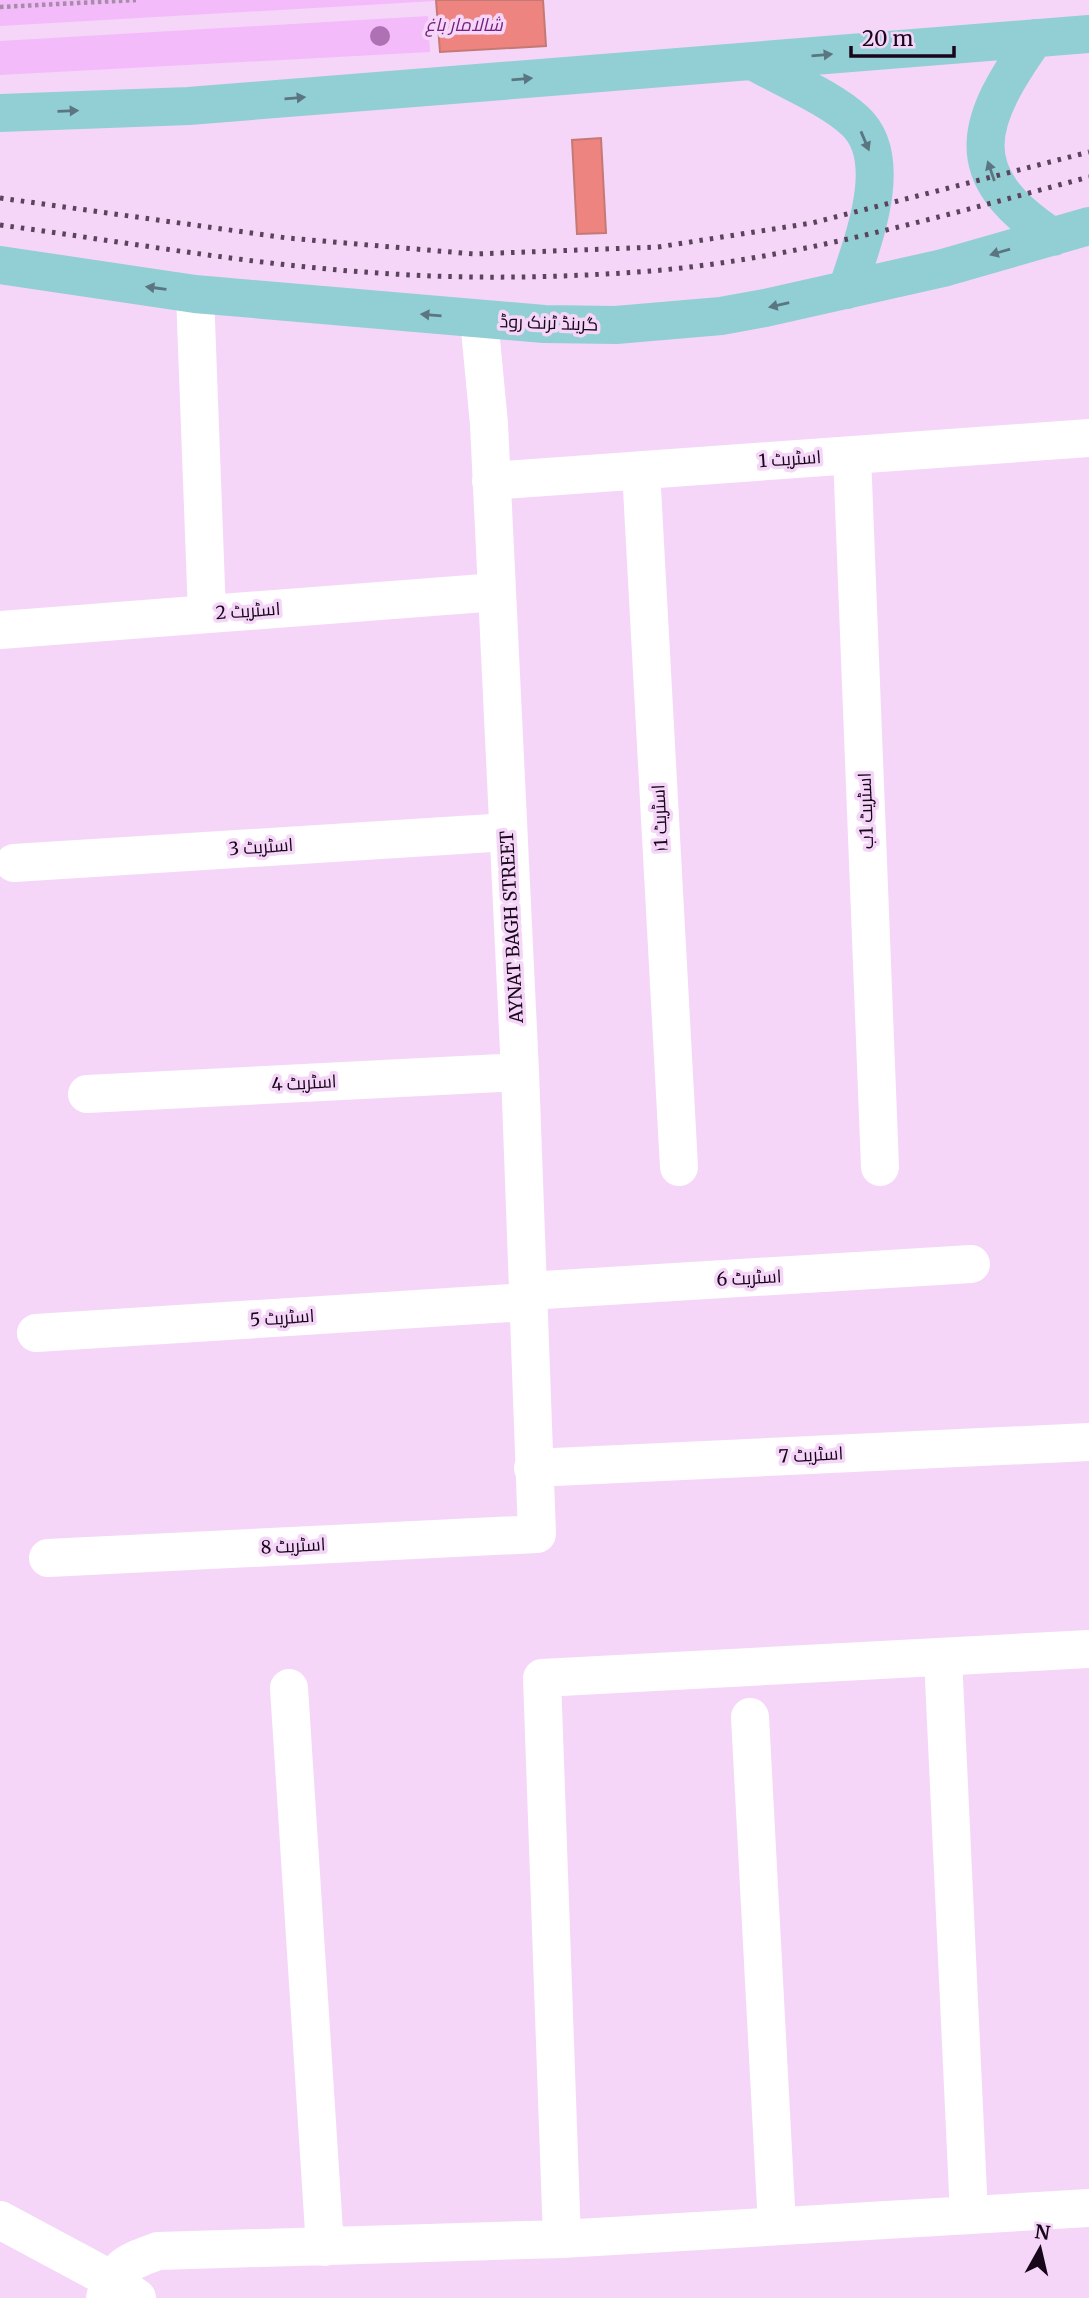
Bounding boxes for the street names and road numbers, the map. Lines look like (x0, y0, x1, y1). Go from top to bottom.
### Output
street label: گرینڈ ٹرنک روڈ (499, 309, 599, 336)
street label: اسٹریٹ 1 (758, 445, 822, 472)
street label: اسٹریٹ 2 (215, 597, 281, 624)
street label: اسٹریٹ 1ب (853, 772, 878, 850)
street label: اسٹریٹ 1ا (646, 784, 673, 852)
street label: AYNAT BAGH STREET (495, 830, 528, 1025)
street label: اسٹریٹ 3 (228, 833, 294, 860)
street label: اسٹریٹ 4 (271, 1069, 337, 1096)
street label: اسٹریٹ 6 (716, 1264, 782, 1291)
street label: اسٹریٹ 5 (249, 1304, 315, 1331)
street label: اسٹریٹ 7 (778, 1441, 844, 1468)
street label: اسٹریٹ 8 (260, 1532, 326, 1559)

